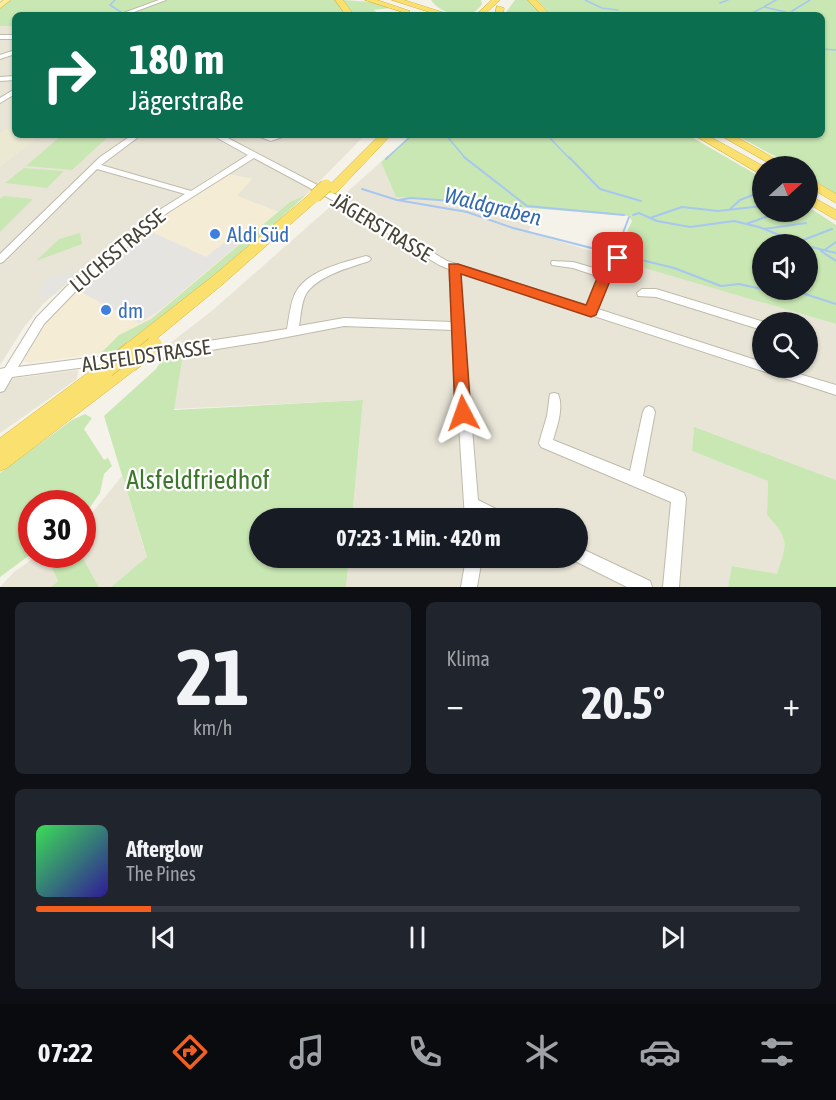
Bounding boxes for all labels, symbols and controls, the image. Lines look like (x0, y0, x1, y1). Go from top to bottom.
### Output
text: 180 m (129, 35, 224, 83)
icon: right (30, 36, 108, 114)
text: Jägerstraße (129, 85, 244, 116)
north arrow (752, 156, 818, 222)
map controls (752, 156, 818, 378)
water label: Waldgraben (442, 181, 544, 231)
street label: JÄGERSTRASSE (327, 188, 437, 266)
street label: LUCHSSTRASSE (65, 203, 169, 297)
place label: Aldi Süd (227, 222, 289, 246)
marker: Aldi Süd (208, 227, 222, 241)
pin (592, 232, 643, 283)
button: sound (752, 234, 818, 300)
icon: arrive (601, 241, 634, 274)
place label: dm (118, 298, 143, 322)
marker: dm (99, 303, 113, 317)
button: search (752, 312, 818, 378)
street label: ALSFELDSTRASSE (80, 334, 212, 376)
position arrow (431, 381, 495, 445)
park label: Alsfeldfriedhof (126, 465, 270, 495)
speed limit sign: 30 (18, 490, 96, 568)
text: 07:23 · 1 Min. · 420 m (336, 525, 501, 551)
text: 21 (176, 632, 249, 722)
text: Klima (447, 647, 490, 670)
text: 20.5° (581, 677, 665, 729)
text: − (447, 685, 464, 723)
text: + (783, 685, 800, 723)
text: km/h (193, 716, 233, 739)
text: Afterglow (126, 836, 203, 862)
text: The Pines (126, 862, 196, 885)
icon: previous (147, 921, 180, 954)
icon: pause (401, 921, 434, 954)
icon: next (656, 921, 689, 954)
icon: directions (169, 1031, 211, 1073)
icon: music (286, 1031, 328, 1073)
icon: phone (404, 1031, 446, 1073)
icon: climate (521, 1031, 563, 1073)
icon: car (639, 1031, 681, 1073)
icon: filters (756, 1031, 798, 1073)
text: 07:22 (38, 1037, 93, 1068)

